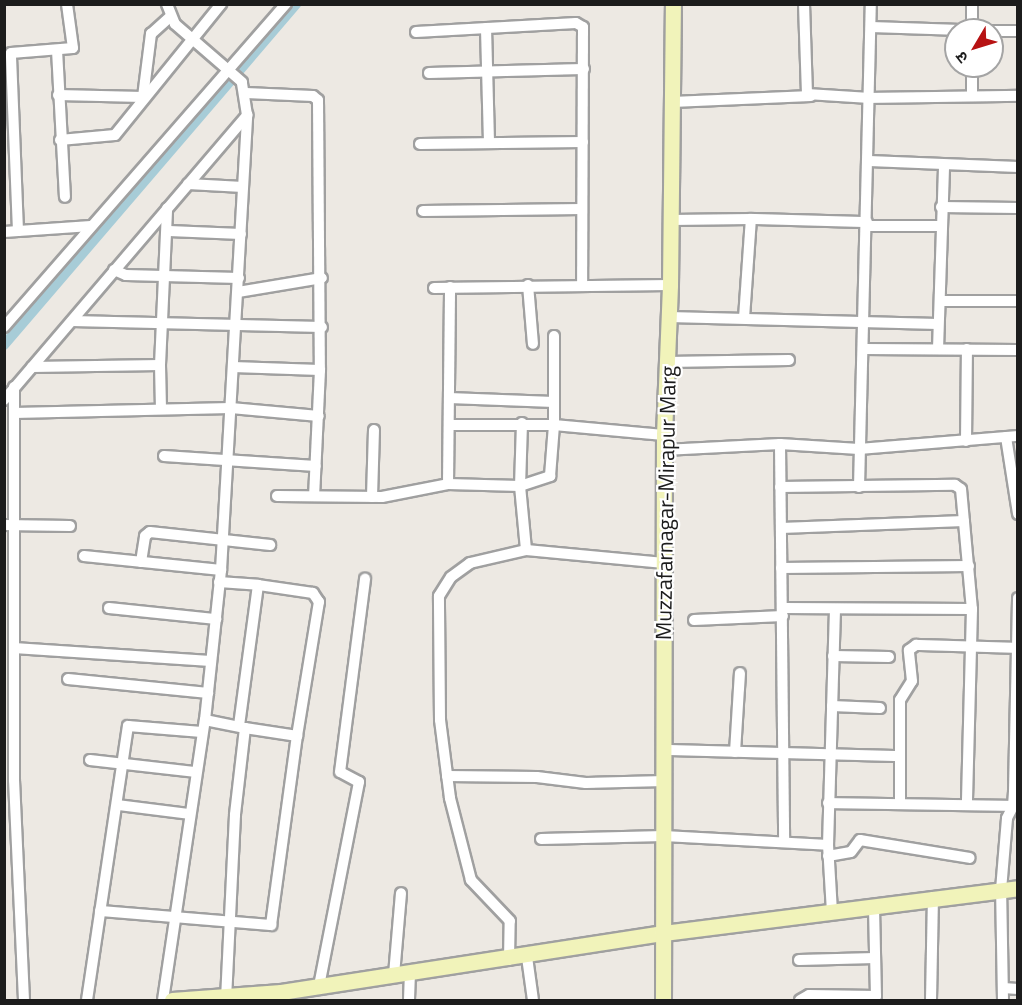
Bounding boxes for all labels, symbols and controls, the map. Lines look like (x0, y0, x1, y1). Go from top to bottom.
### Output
north arrow (944, 18, 1004, 78)
text: उ (949, 47, 974, 69)
street label: Muzzafarnagar-Mirapur Marg (650, 366, 682, 640)

